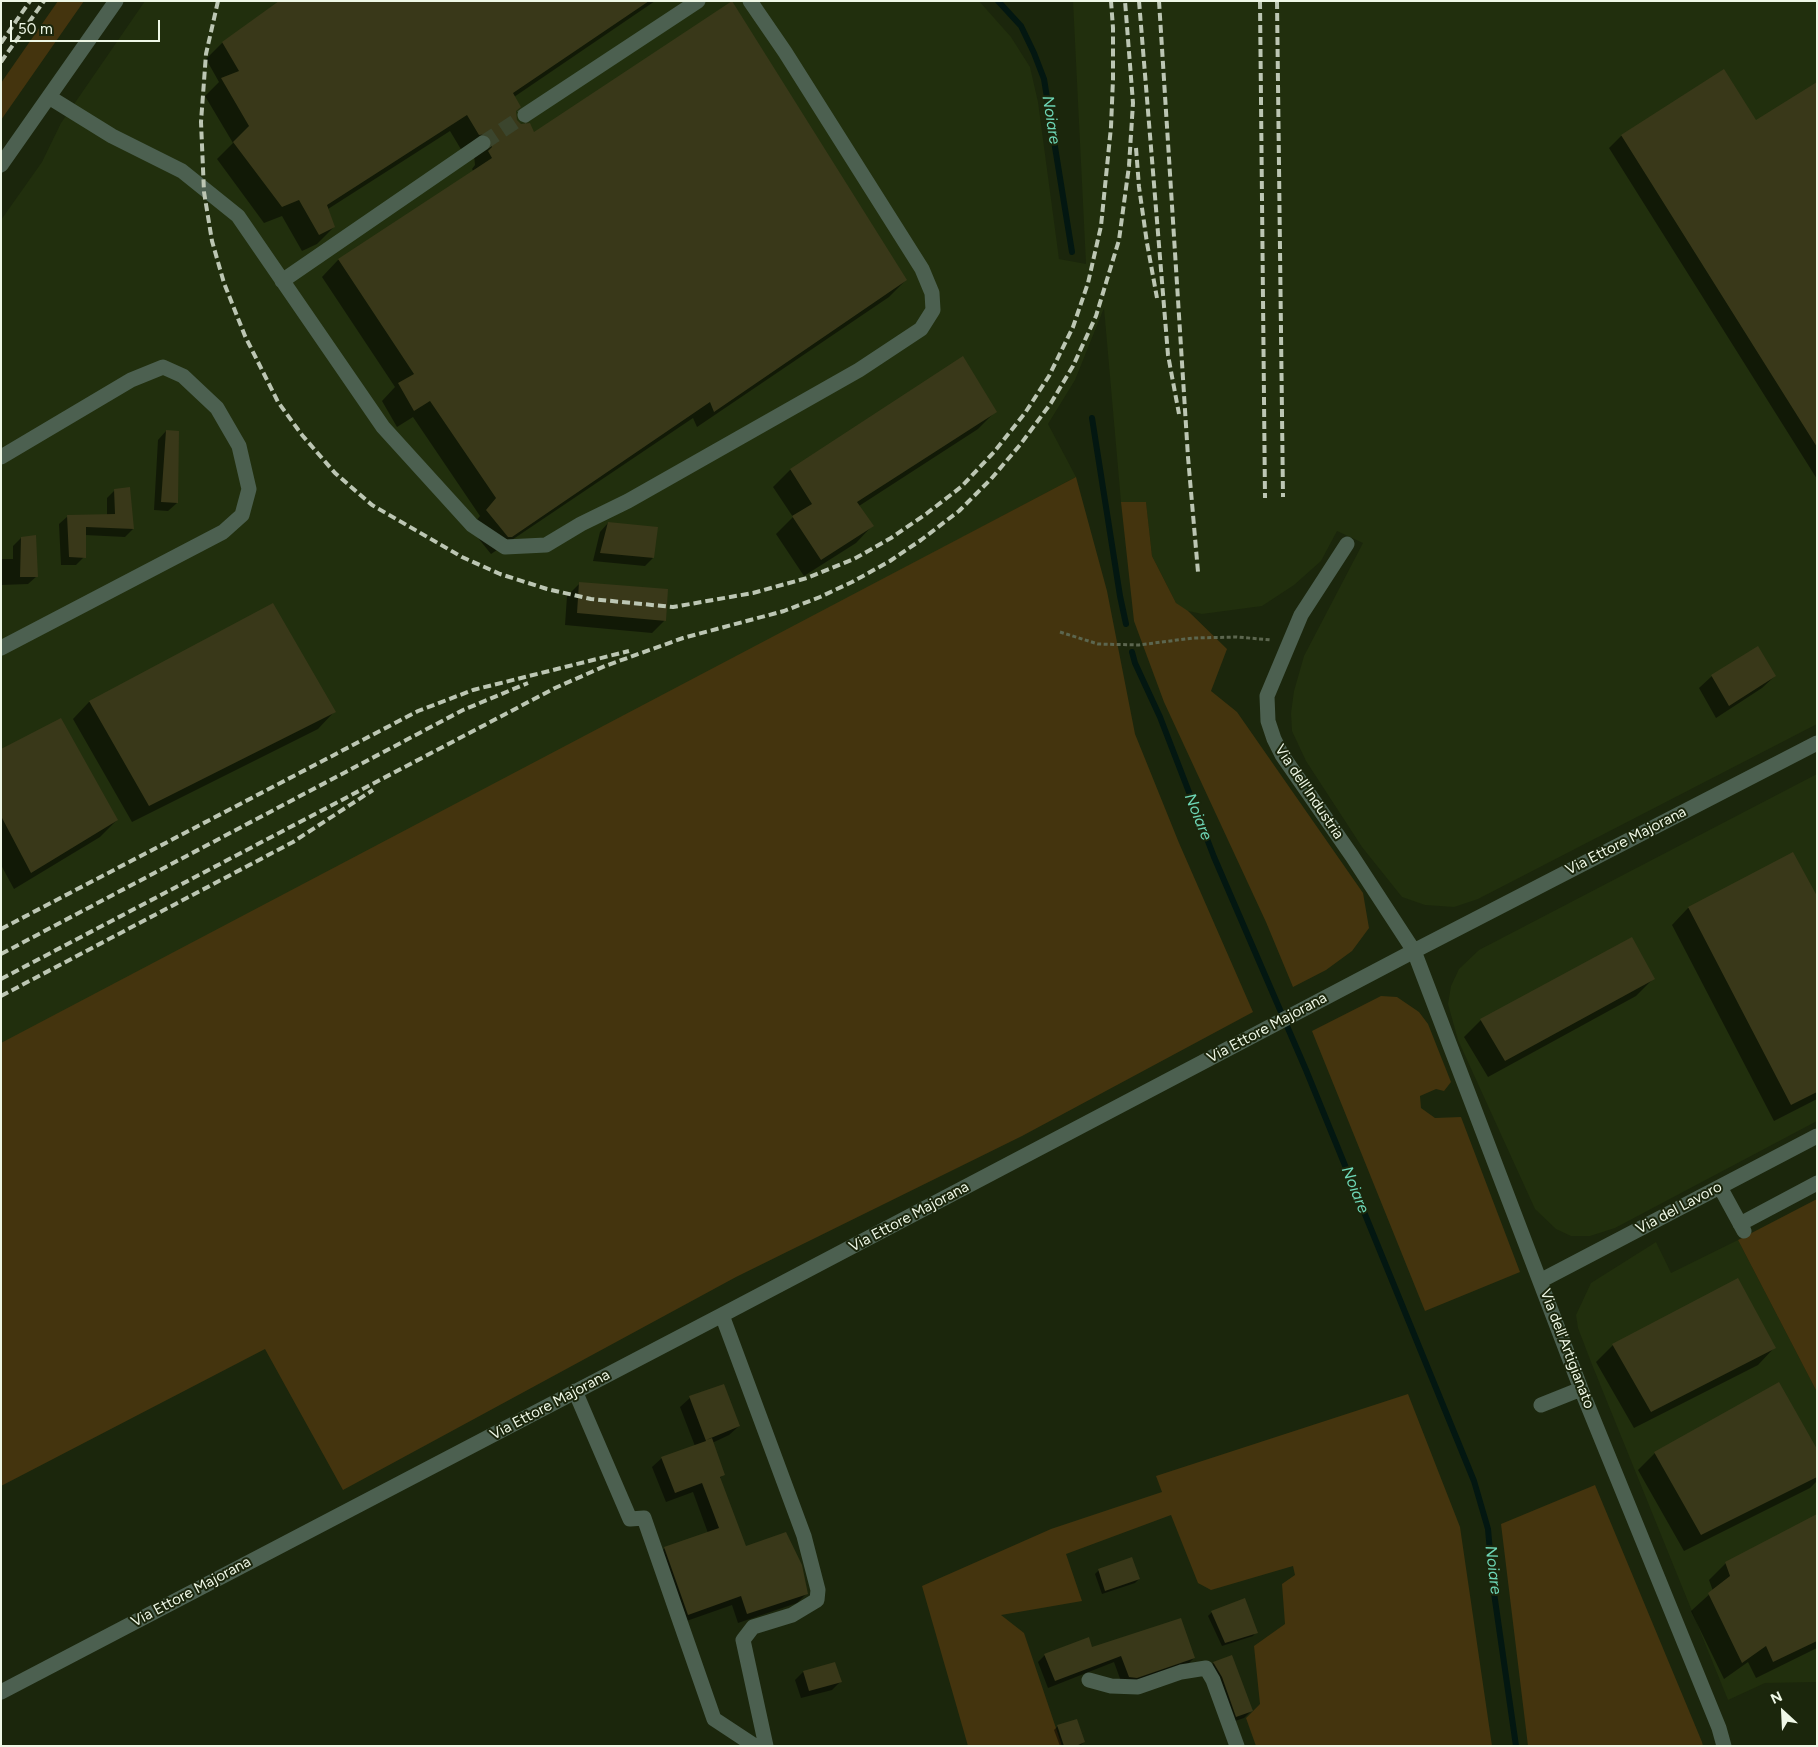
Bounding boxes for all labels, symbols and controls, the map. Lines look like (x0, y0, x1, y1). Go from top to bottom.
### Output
scale bar (12, 10, 162, 42)
text: 50 m (18, 20, 53, 38)
water label: Noiare (1038, 94, 1064, 146)
street label: Via dell'Industria (1271, 741, 1347, 843)
water label: Noiare (1180, 791, 1216, 843)
street label: Via Ettore Majorana (1563, 803, 1689, 879)
street label: Via Ettore Majorana (1204, 989, 1330, 1067)
water label: Noiare (1337, 1164, 1373, 1216)
street label: Via Ettore Majorana (846, 1178, 972, 1256)
street label: Via del Lavoro (1633, 1178, 1725, 1238)
street label: Via dell'Artigianato (1536, 1287, 1598, 1411)
street label: Via Ettore Majorana (487, 1366, 613, 1444)
water label: Noiare (1480, 1545, 1506, 1595)
street label: Via Ettore Majorana (128, 1553, 254, 1631)
north arrow (1758, 1687, 1808, 1737)
text: N (1768, 1688, 1785, 1708)

